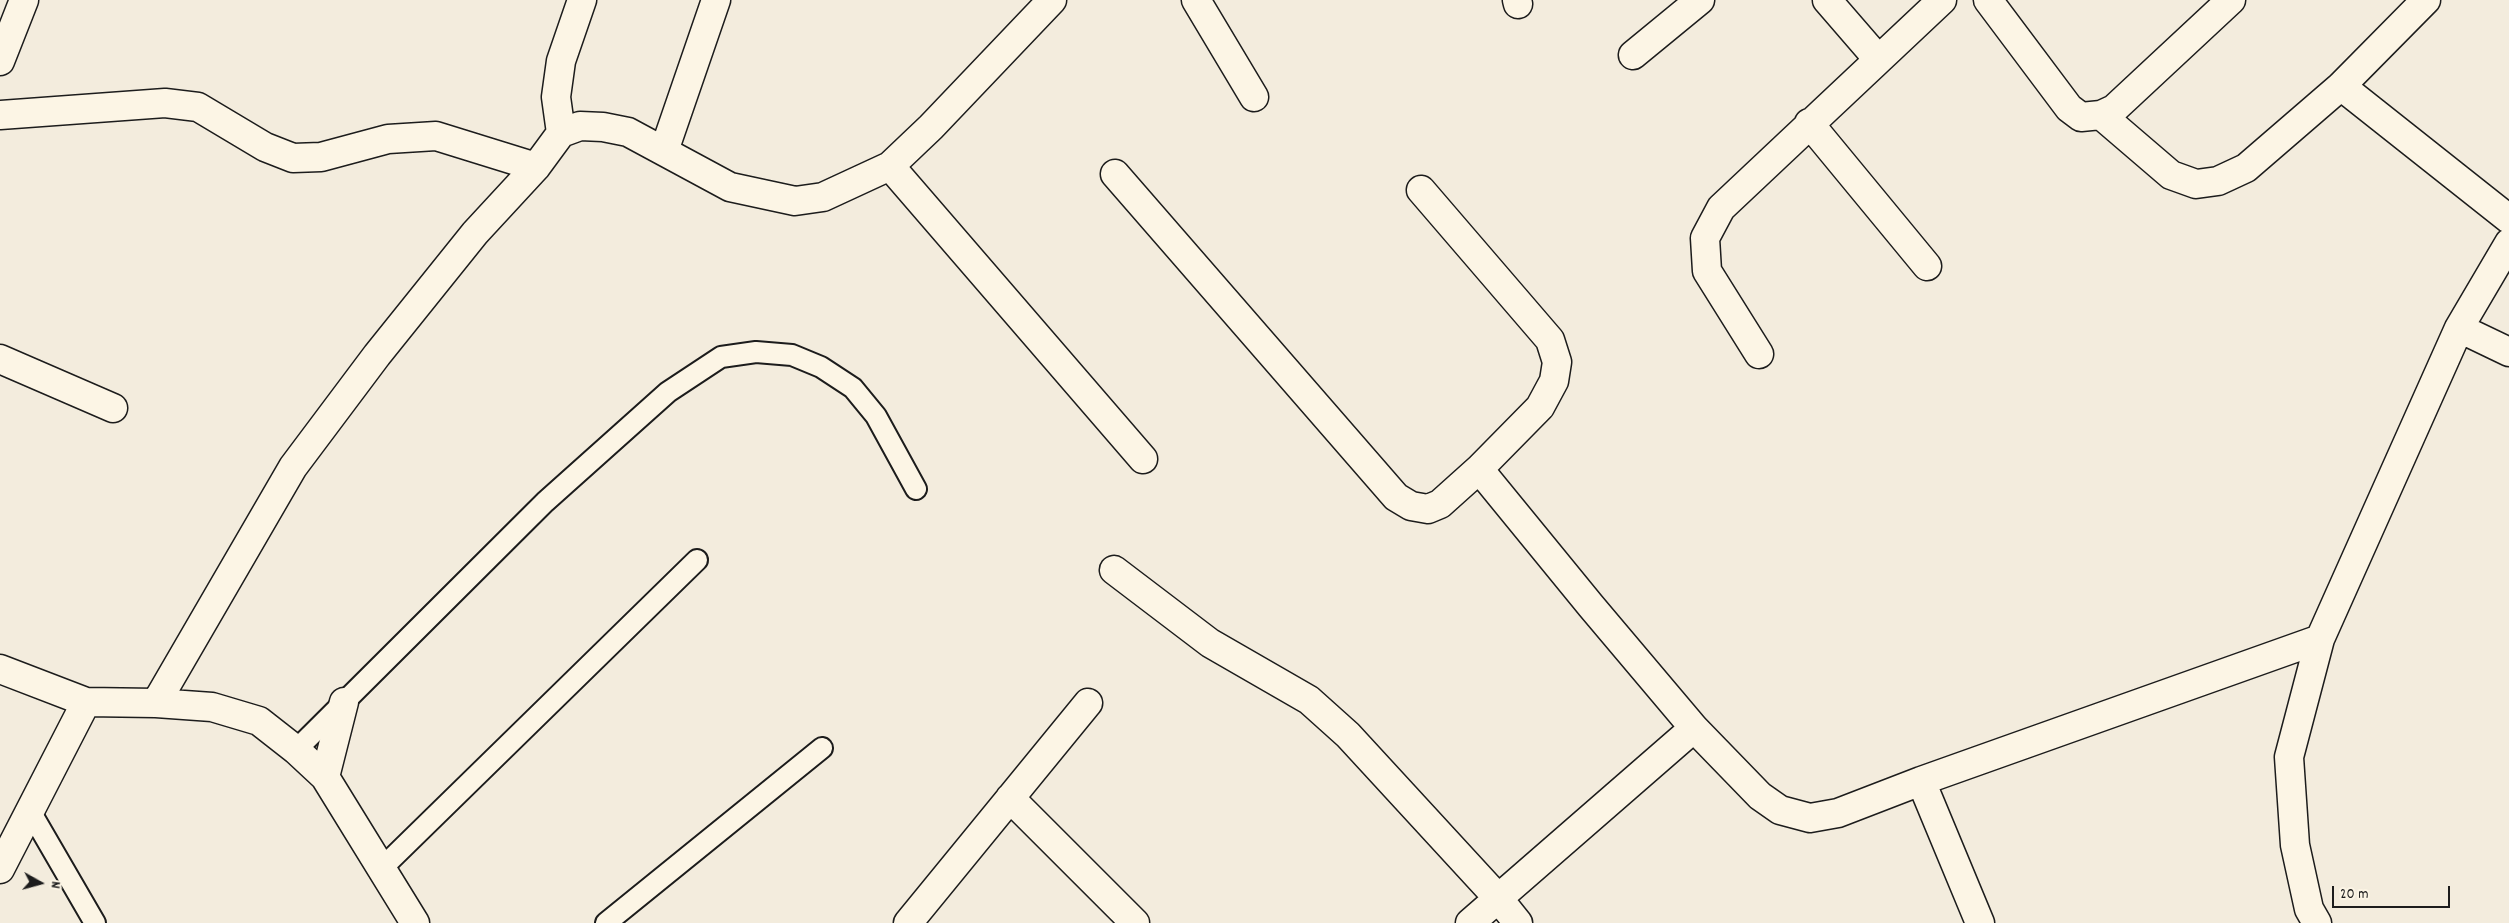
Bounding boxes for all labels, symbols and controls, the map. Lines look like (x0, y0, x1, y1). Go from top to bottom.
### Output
north arrow (15, 858, 65, 908)
scale bar (2334, 876, 2452, 908)
text: N (45, 880, 65, 889)
text: 20 m (2340, 884, 2368, 906)

